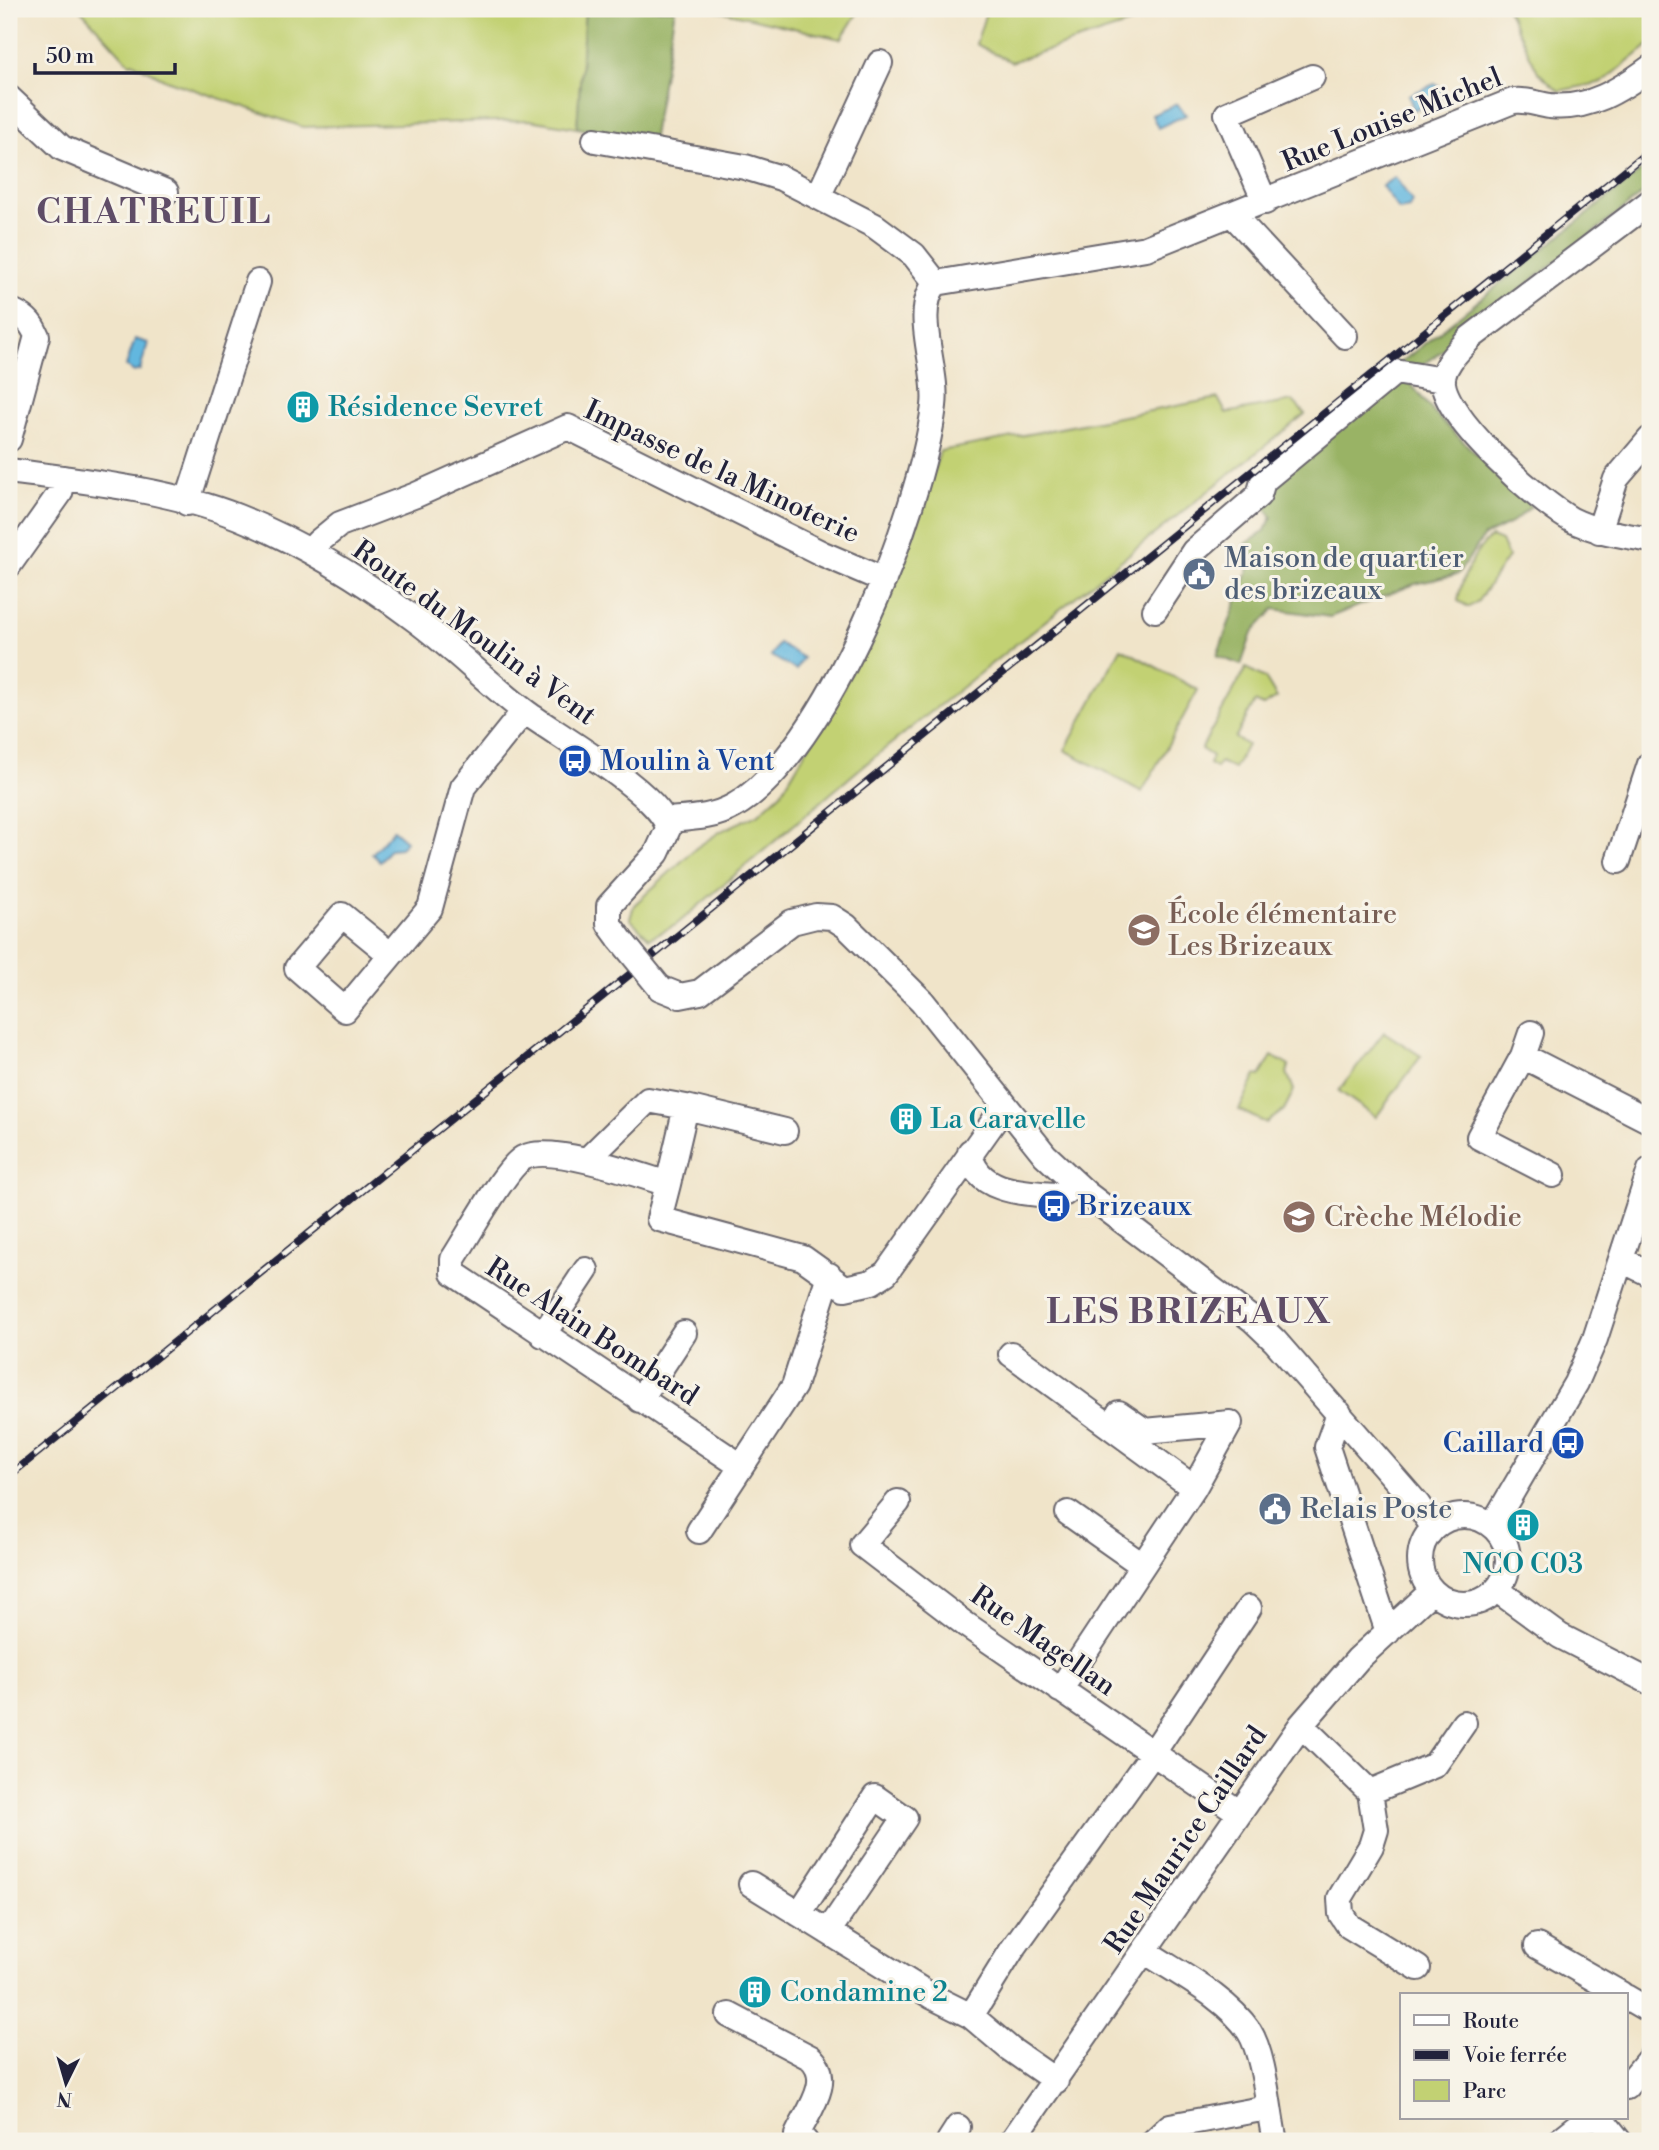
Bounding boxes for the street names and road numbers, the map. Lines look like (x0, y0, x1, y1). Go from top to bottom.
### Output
street label: Rue Louise Michel (1277, 60, 1507, 180)
street label: Impasse de la Minoterie (579, 393, 865, 551)
street label: Route du Moulin à Vent (345, 533, 603, 733)
street label: Rue Alain Bombard (479, 1250, 705, 1414)
street label: Rue Magellan (963, 1578, 1123, 1704)
street label: Rue Maurice Caillard (1097, 1719, 1275, 1961)

